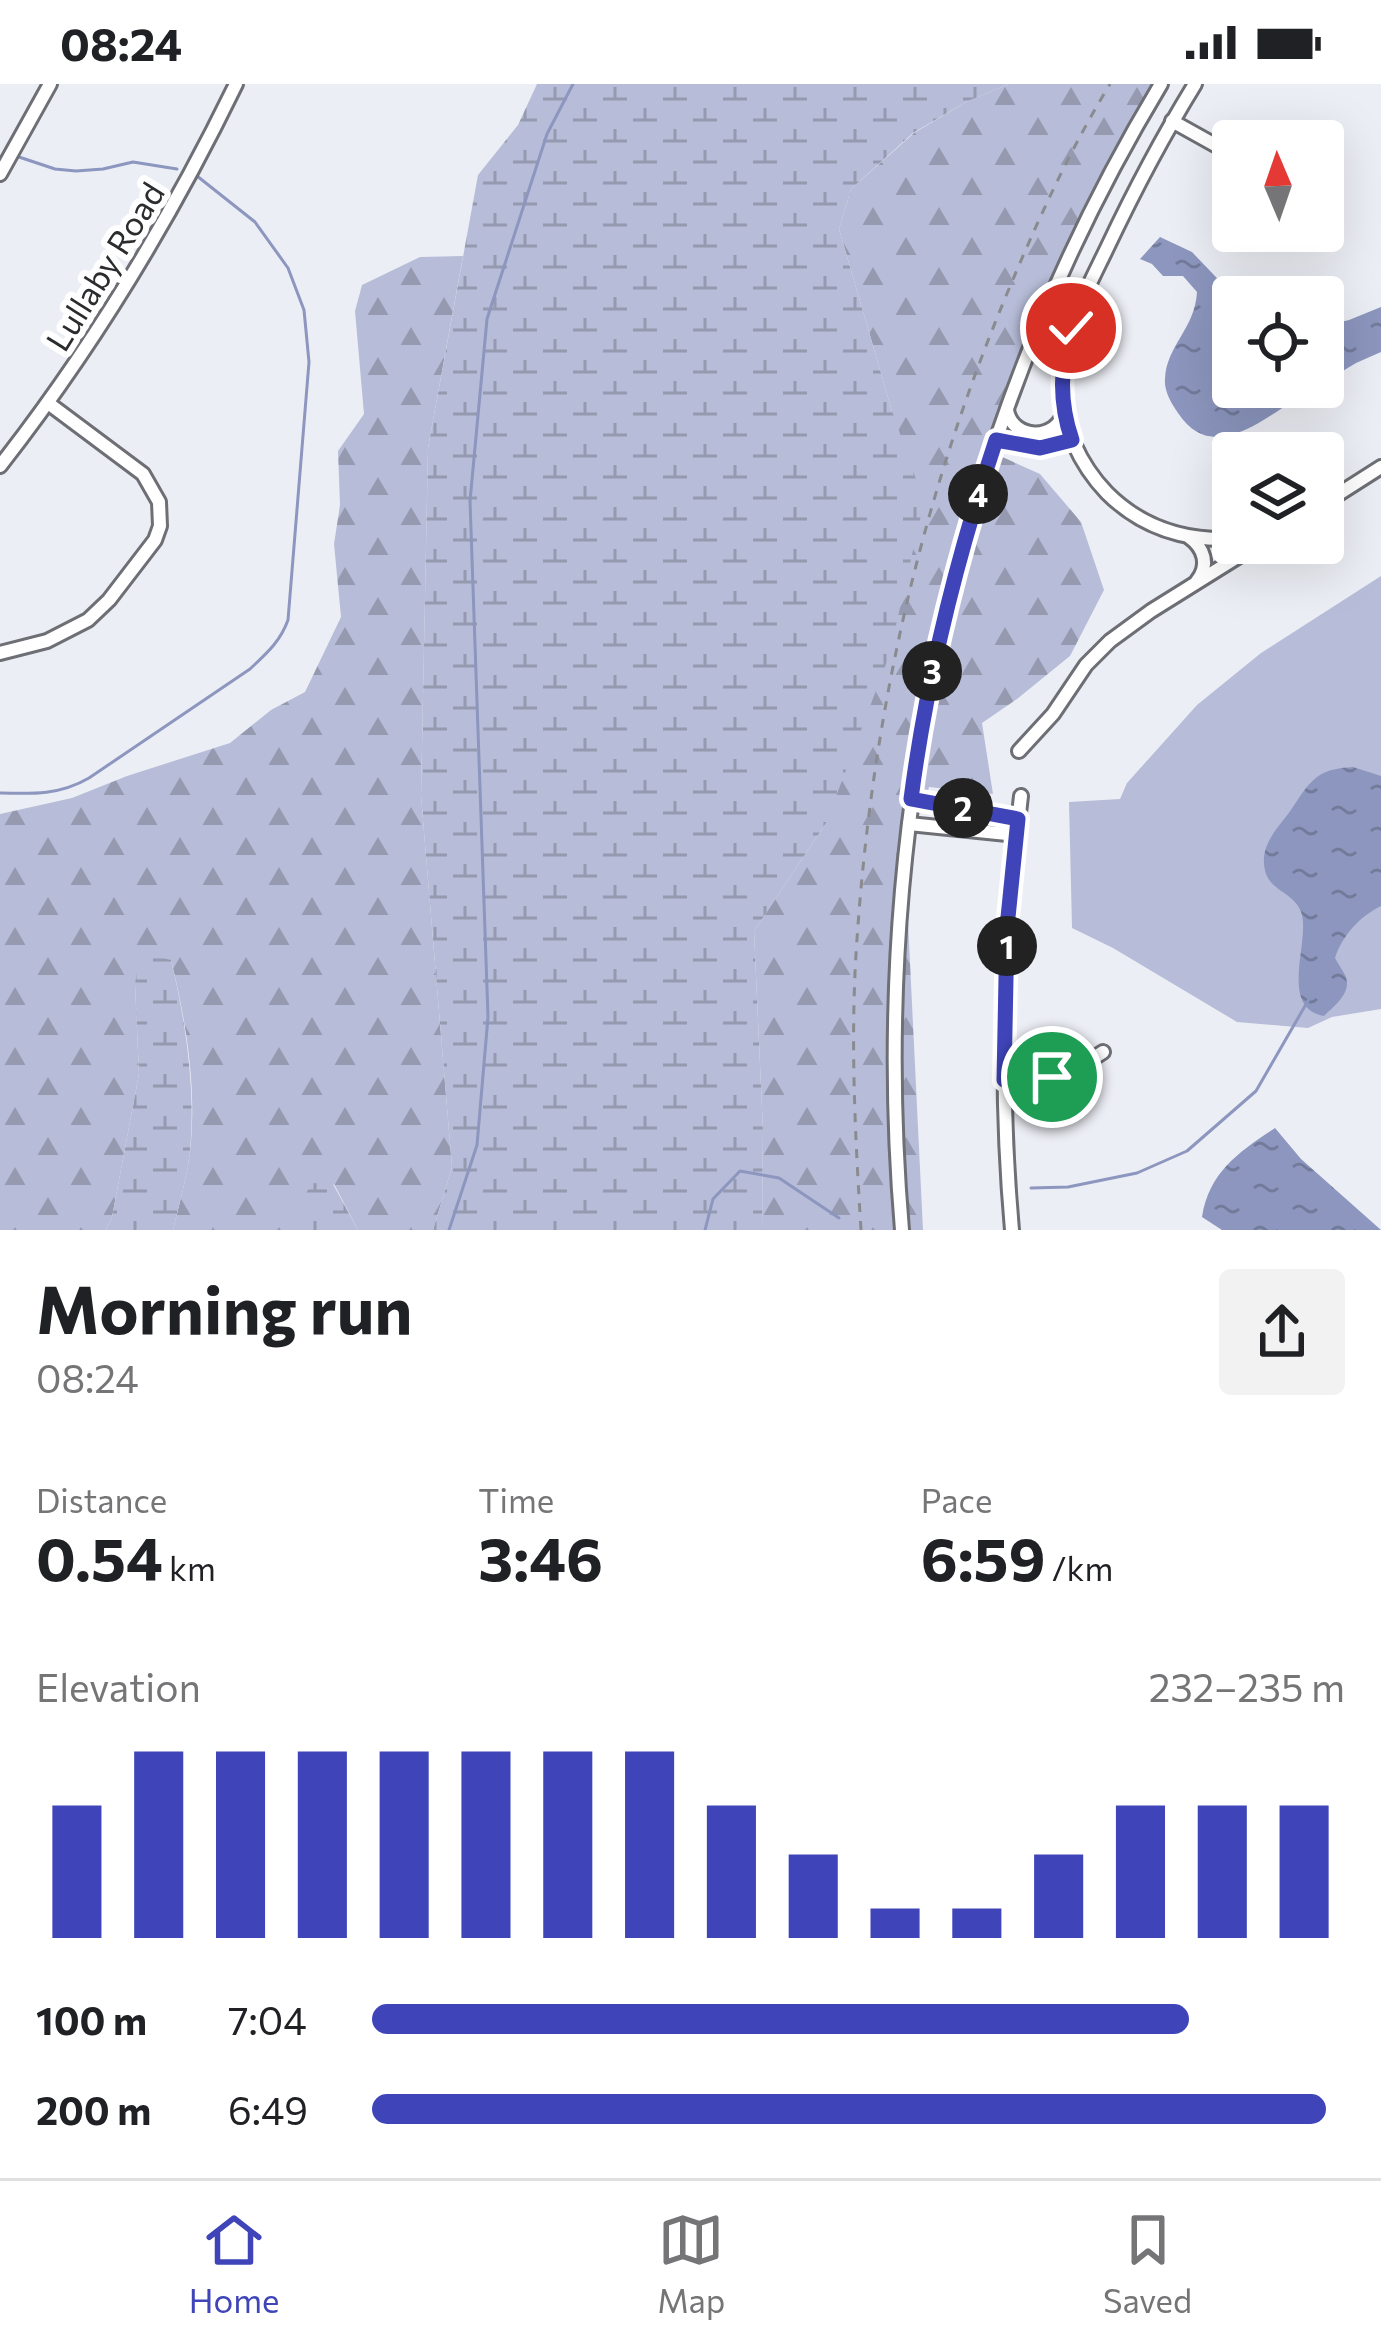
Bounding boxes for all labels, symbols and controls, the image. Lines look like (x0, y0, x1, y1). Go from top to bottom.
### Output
text: 08:24 (60, 15, 182, 70)
north arrow (1212, 120, 1344, 252)
map controls (1212, 120, 1344, 564)
street label: Lullaby Road (36, 174, 172, 358)
button: locate (1212, 276, 1344, 408)
pin (1020, 277, 1122, 379)
icon: check (1038, 295, 1104, 361)
button: layers (1212, 432, 1344, 564)
pin: 4 (948, 464, 1008, 524)
text: 4 (968, 473, 988, 514)
pin: 3 (902, 641, 962, 701)
text: 3 (922, 650, 942, 691)
pin: 2 (933, 778, 993, 838)
text: 2 (954, 787, 972, 828)
pin: 1 (977, 916, 1037, 976)
text: 1 (1000, 925, 1014, 966)
pin (1001, 1026, 1103, 1128)
icon: arrive (1019, 1044, 1085, 1110)
text: Morning run (36, 1267, 413, 1348)
button: share (1219, 1269, 1345, 1395)
text: 08:24 (36, 1353, 139, 1401)
text: Distance (36, 1479, 167, 1520)
text: Time (478, 1479, 554, 1520)
text: Pace (921, 1479, 992, 1520)
text: 0.54 (36, 1520, 163, 1593)
text: 3:46 (478, 1520, 603, 1593)
text: 6:59 (921, 1520, 1046, 1593)
text: km (163, 1547, 216, 1588)
text: /km (1046, 1547, 1113, 1588)
text: Elevation (36, 1662, 201, 1710)
text: 232–235 m (1149, 1662, 1345, 1710)
text: 100 m (36, 1995, 147, 2043)
text: 7:04 (228, 1995, 307, 2043)
text: 200 m (36, 2085, 151, 2133)
text: 6:49 (228, 2085, 308, 2133)
tab: Home (189, 2207, 280, 2320)
tab: Map (657, 2207, 725, 2320)
tab: Saved (1103, 2207, 1192, 2320)

